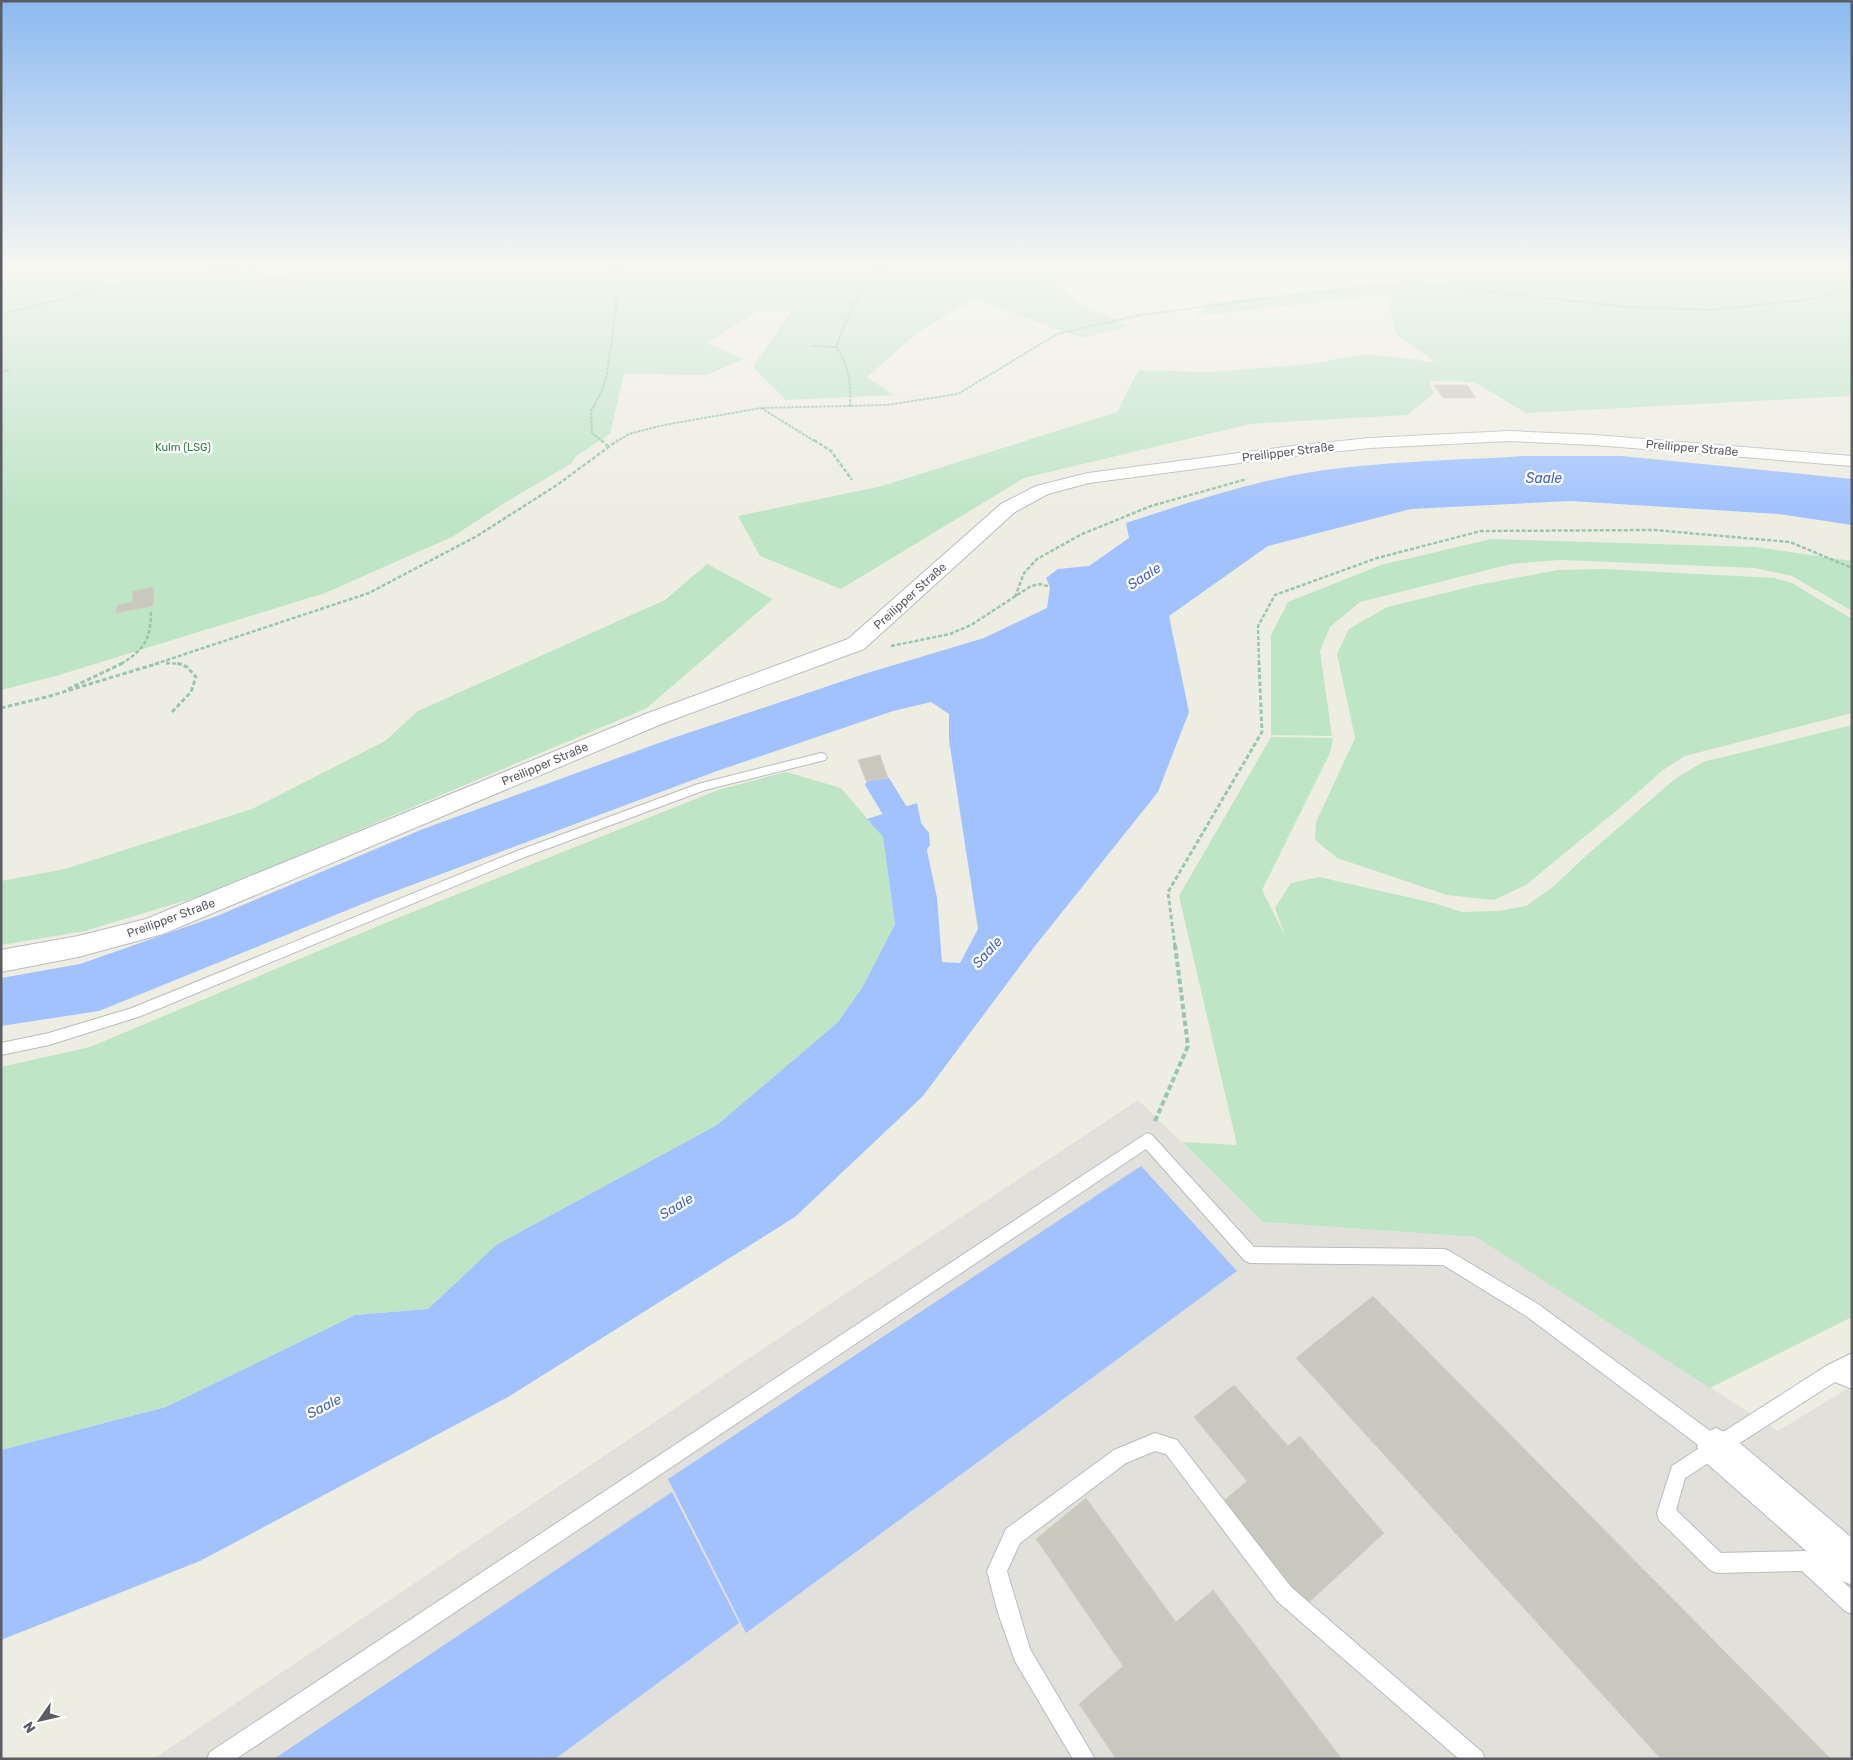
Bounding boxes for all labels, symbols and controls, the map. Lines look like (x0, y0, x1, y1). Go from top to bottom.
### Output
street label: Preilipper Straße (1645, 437, 1739, 459)
street label: Preilipper Straße (1241, 439, 1335, 465)
park label: Kulm (LSG) (155, 441, 211, 454)
water label: Saale (1526, 470, 1562, 487)
water label: Saale (1124, 559, 1164, 593)
street label: Preilipper Straße (871, 560, 949, 632)
street label: Preilipper Straße (500, 739, 591, 789)
street label: Preilipper Straße (125, 895, 217, 940)
water label: Saale (969, 933, 1006, 972)
water label: Saale (656, 1190, 696, 1223)
water label: Saale (304, 1391, 344, 1422)
north arrow (15, 1695, 65, 1745)
text: N (20, 1718, 40, 1736)

